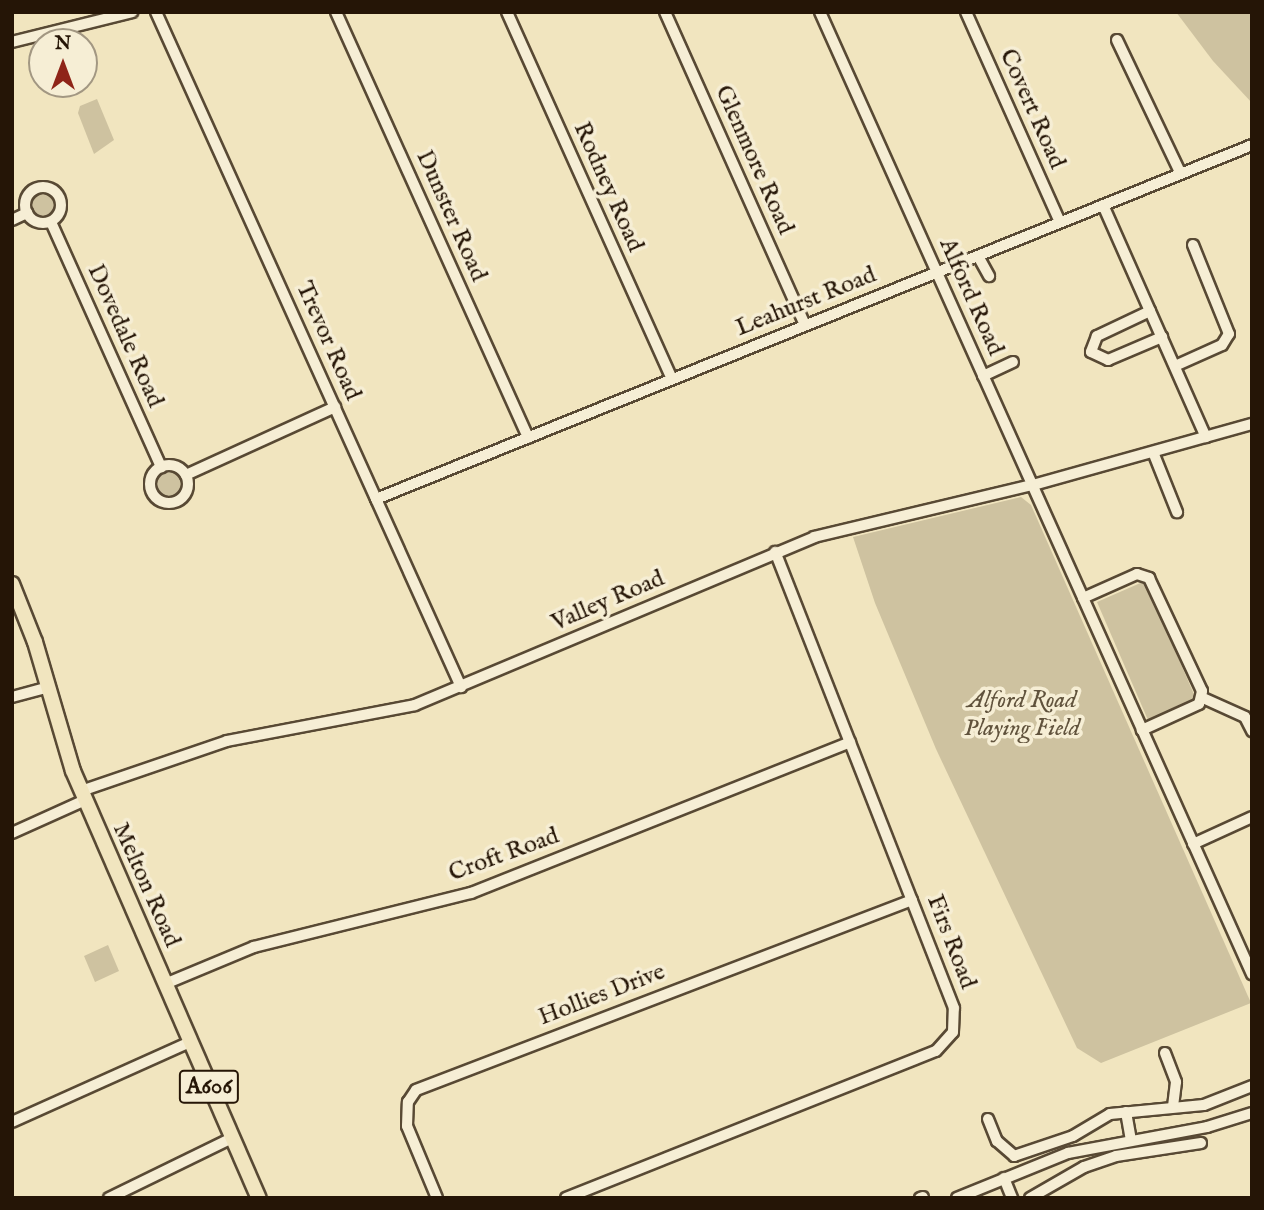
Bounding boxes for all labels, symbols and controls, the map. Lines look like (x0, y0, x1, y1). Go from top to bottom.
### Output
north arrow (28, 28, 98, 98)
text: N (55, 32, 71, 56)
street label: Covert Road (993, 45, 1071, 173)
street label: Glenmore Road (708, 81, 800, 239)
street label: Rodney Road (567, 118, 649, 256)
street label: Dunster Road (409, 146, 493, 286)
street label: Alford Road (932, 234, 1010, 360)
street label: Dovedale Road (81, 260, 169, 412)
street label: Leahurst Road (732, 261, 880, 343)
street label: Trevor Road (289, 277, 367, 405)
street label: Valley Road (547, 564, 669, 638)
park label: Alford Road Playing Field (964, 687, 1080, 743)
street label: Melton Road (106, 818, 186, 952)
street label: Croft Road (445, 822, 563, 888)
street label: Firs Road (920, 891, 982, 993)
street label: Hollies Drive (535, 958, 669, 1032)
road number: A606 (178, 1068, 241, 1106)

